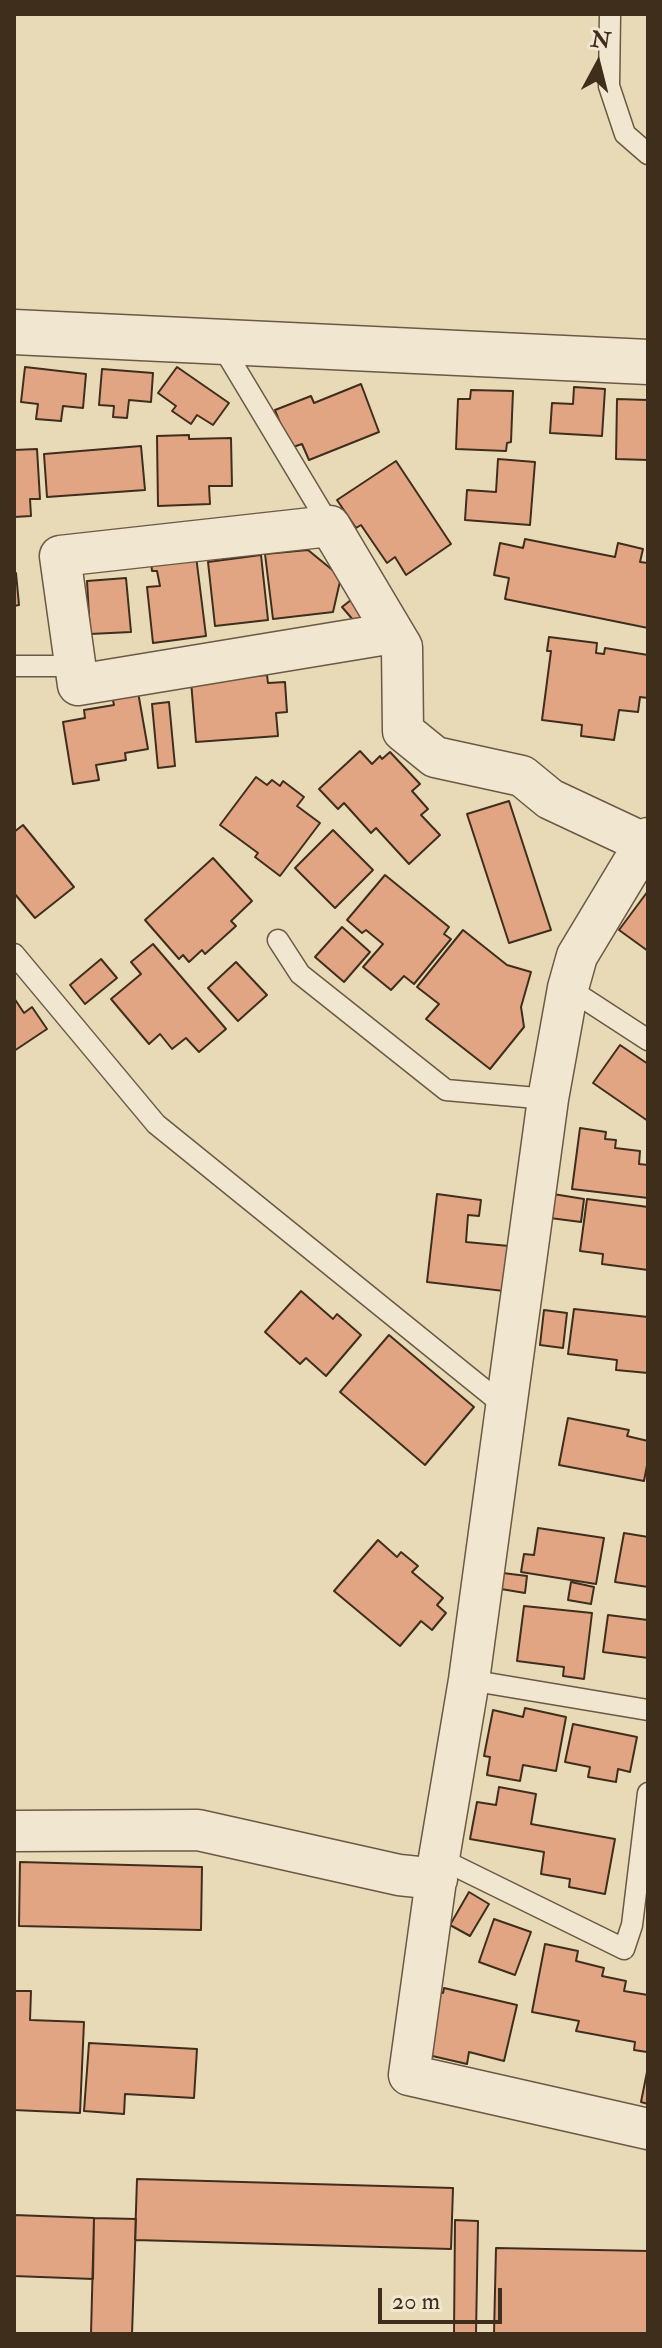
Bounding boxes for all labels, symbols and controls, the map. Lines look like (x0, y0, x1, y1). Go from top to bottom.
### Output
north arrow (558, 24, 638, 104)
text: N (589, 25, 612, 55)
scale bar (382, 2272, 506, 2322)
text: 20 m (392, 2286, 440, 2317)

